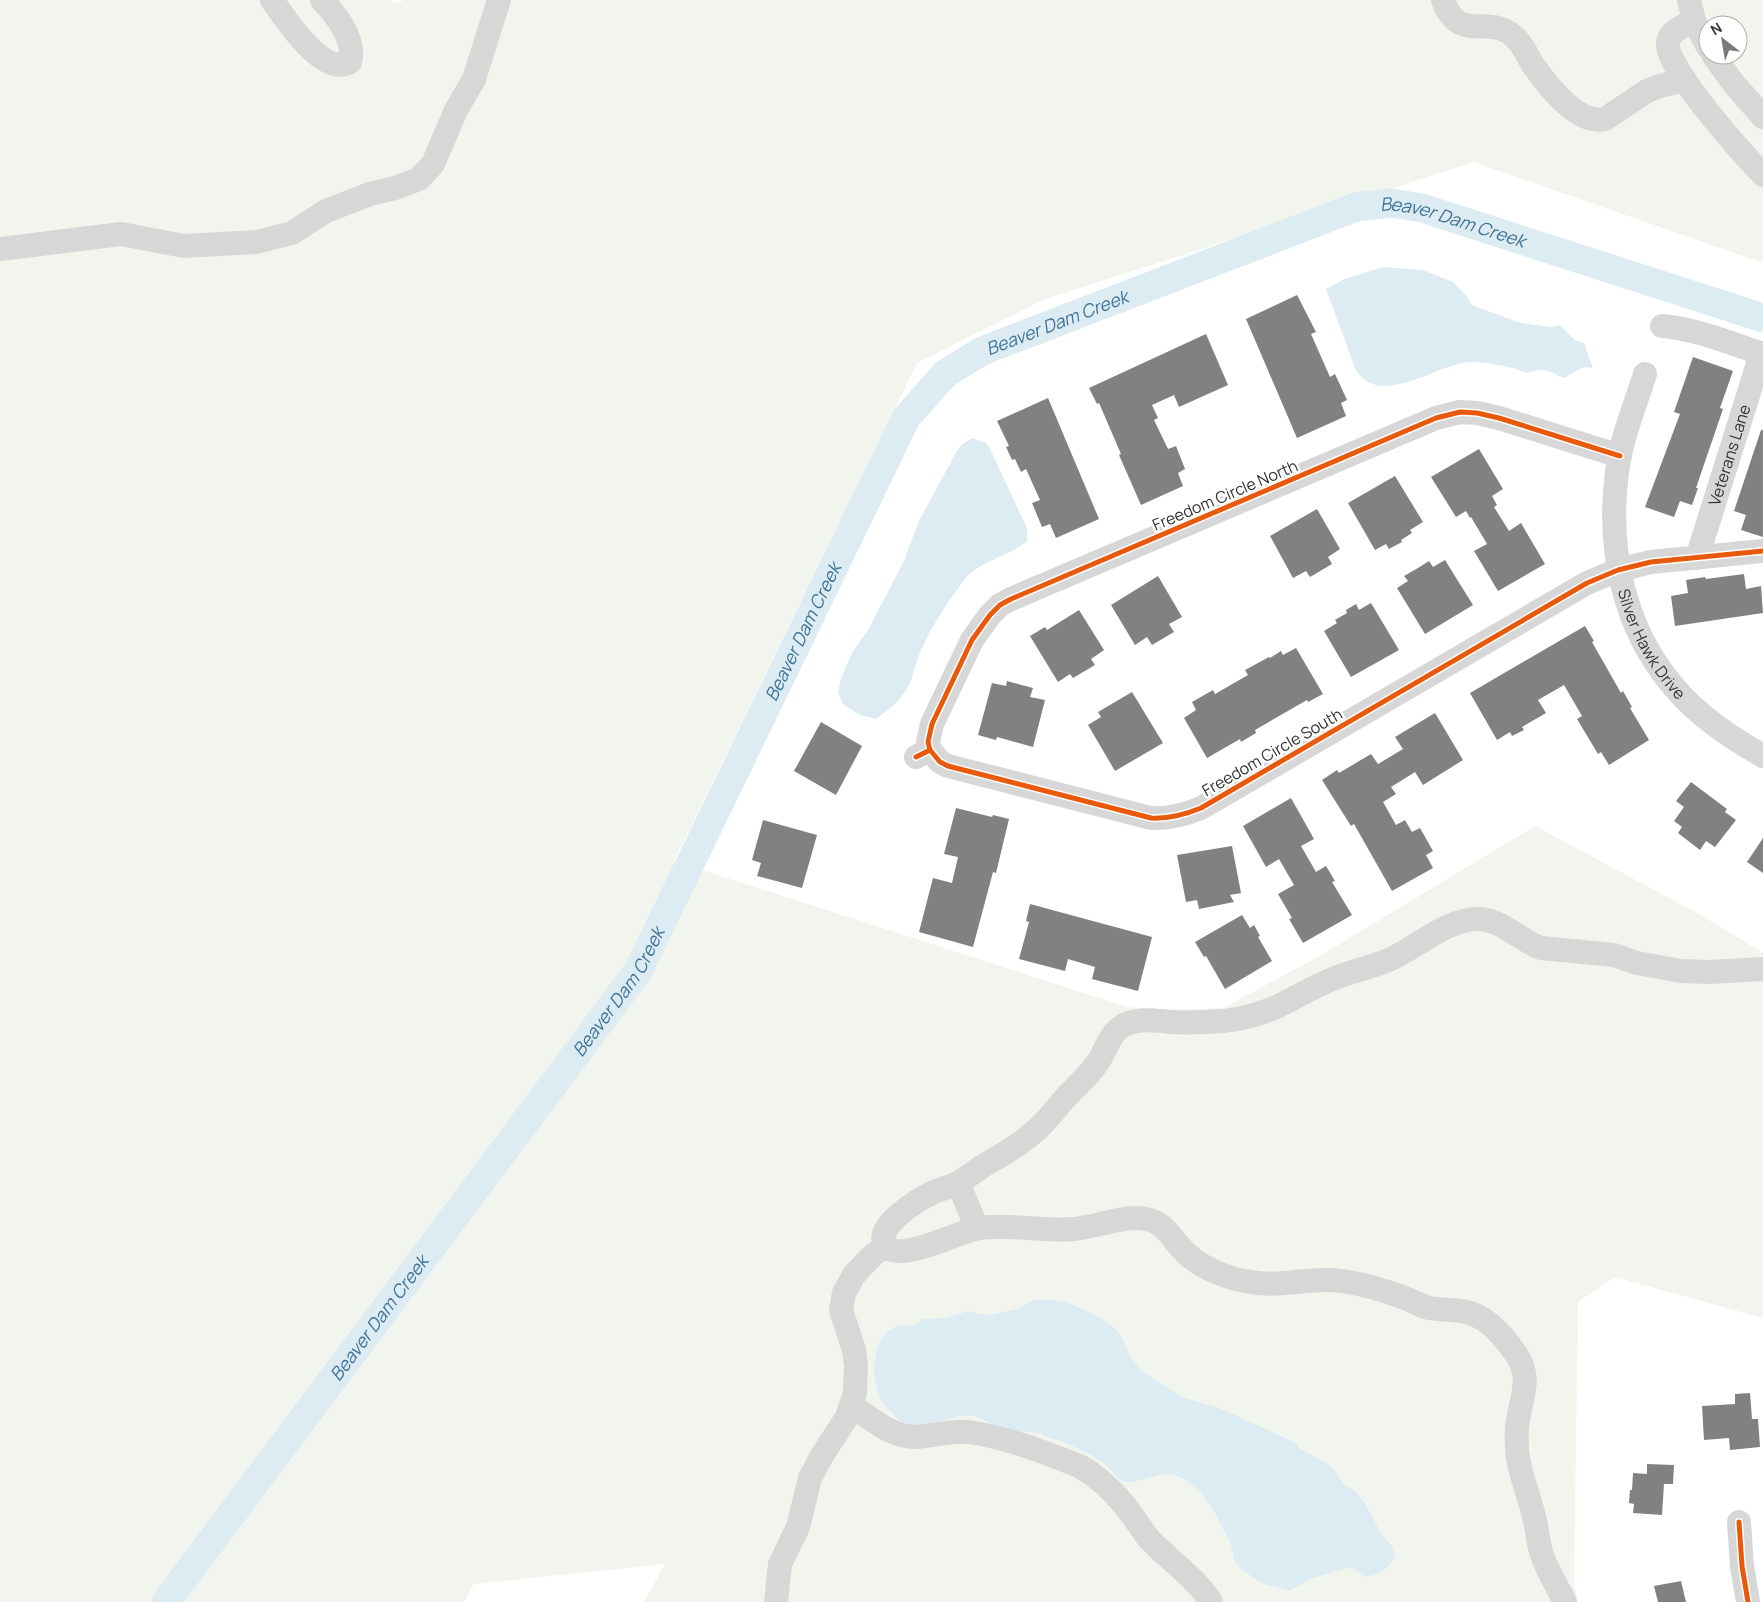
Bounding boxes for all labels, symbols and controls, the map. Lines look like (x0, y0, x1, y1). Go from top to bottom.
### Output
north arrow (1698, 15, 1748, 65)
text: N (1707, 18, 1725, 39)
water label: Beaver Dam Creek (1379, 191, 1531, 254)
water label: Beaver Dam Creek (982, 283, 1134, 360)
street label: Veterans Lane (1703, 402, 1756, 508)
street label: Freedom Circle North (1149, 454, 1301, 536)
water label: Beaver Dam Creek (759, 556, 847, 705)
street label: Silver Hawk Drive (1613, 586, 1691, 704)
street label: Freedom Circle South (1198, 703, 1346, 801)
water label: Beaver Dam Creek (567, 920, 671, 1061)
water label: Beaver Dam Creek (324, 1248, 435, 1385)

